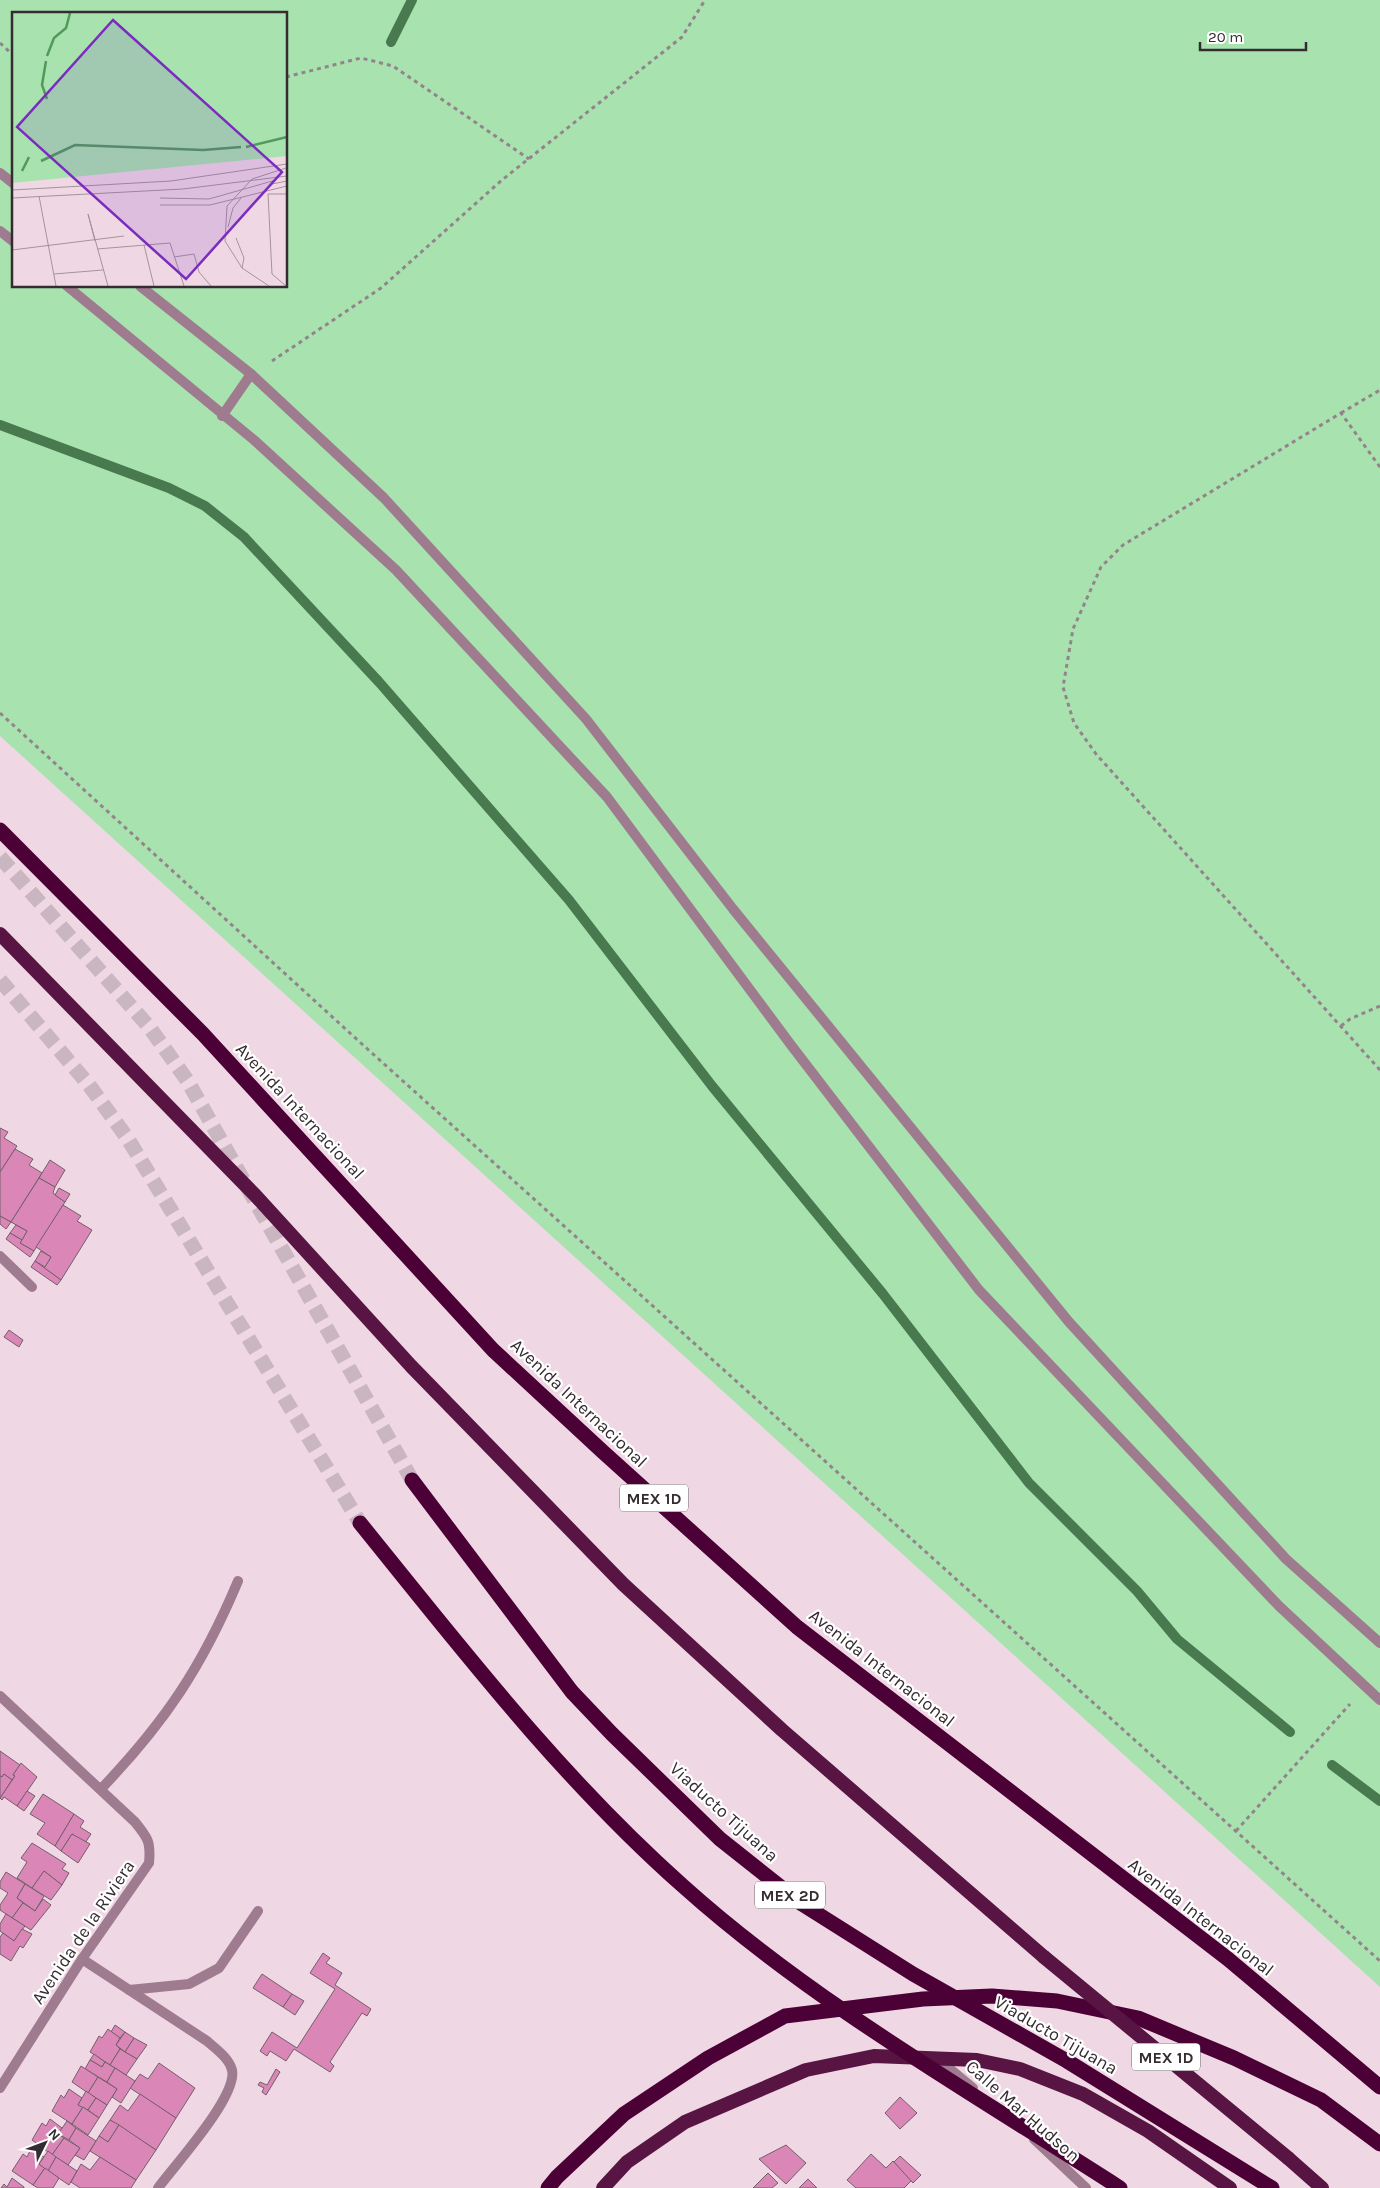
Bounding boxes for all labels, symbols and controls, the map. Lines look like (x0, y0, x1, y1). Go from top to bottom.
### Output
inset map (12, 12, 288, 288)
scale bar (1200, 20, 1306, 52)
text: 20 m (1208, 28, 1243, 46)
street label: Avenida Internacional (231, 1038, 369, 1184)
street label: Avenida Internacional (506, 1334, 652, 1472)
road number: MEX 1D (620, 1485, 688, 1512)
street label: Avenida Internacional (805, 1604, 959, 1732)
street label: Viaducto Tijuana (665, 1757, 783, 1867)
street label: Avenida Internacional (1124, 1853, 1278, 1981)
street label: Avenida de la Riviera (27, 1856, 139, 2008)
road number: MEX 2D (755, 1882, 825, 1908)
street label: Viaducto Tijuana (990, 1991, 1122, 2079)
road number: MEX 1D (1132, 2044, 1200, 2070)
street label: Calle Mar Hudson (961, 2055, 1085, 2167)
north arrow (20, 2118, 70, 2168)
text: N (45, 2125, 64, 2144)

